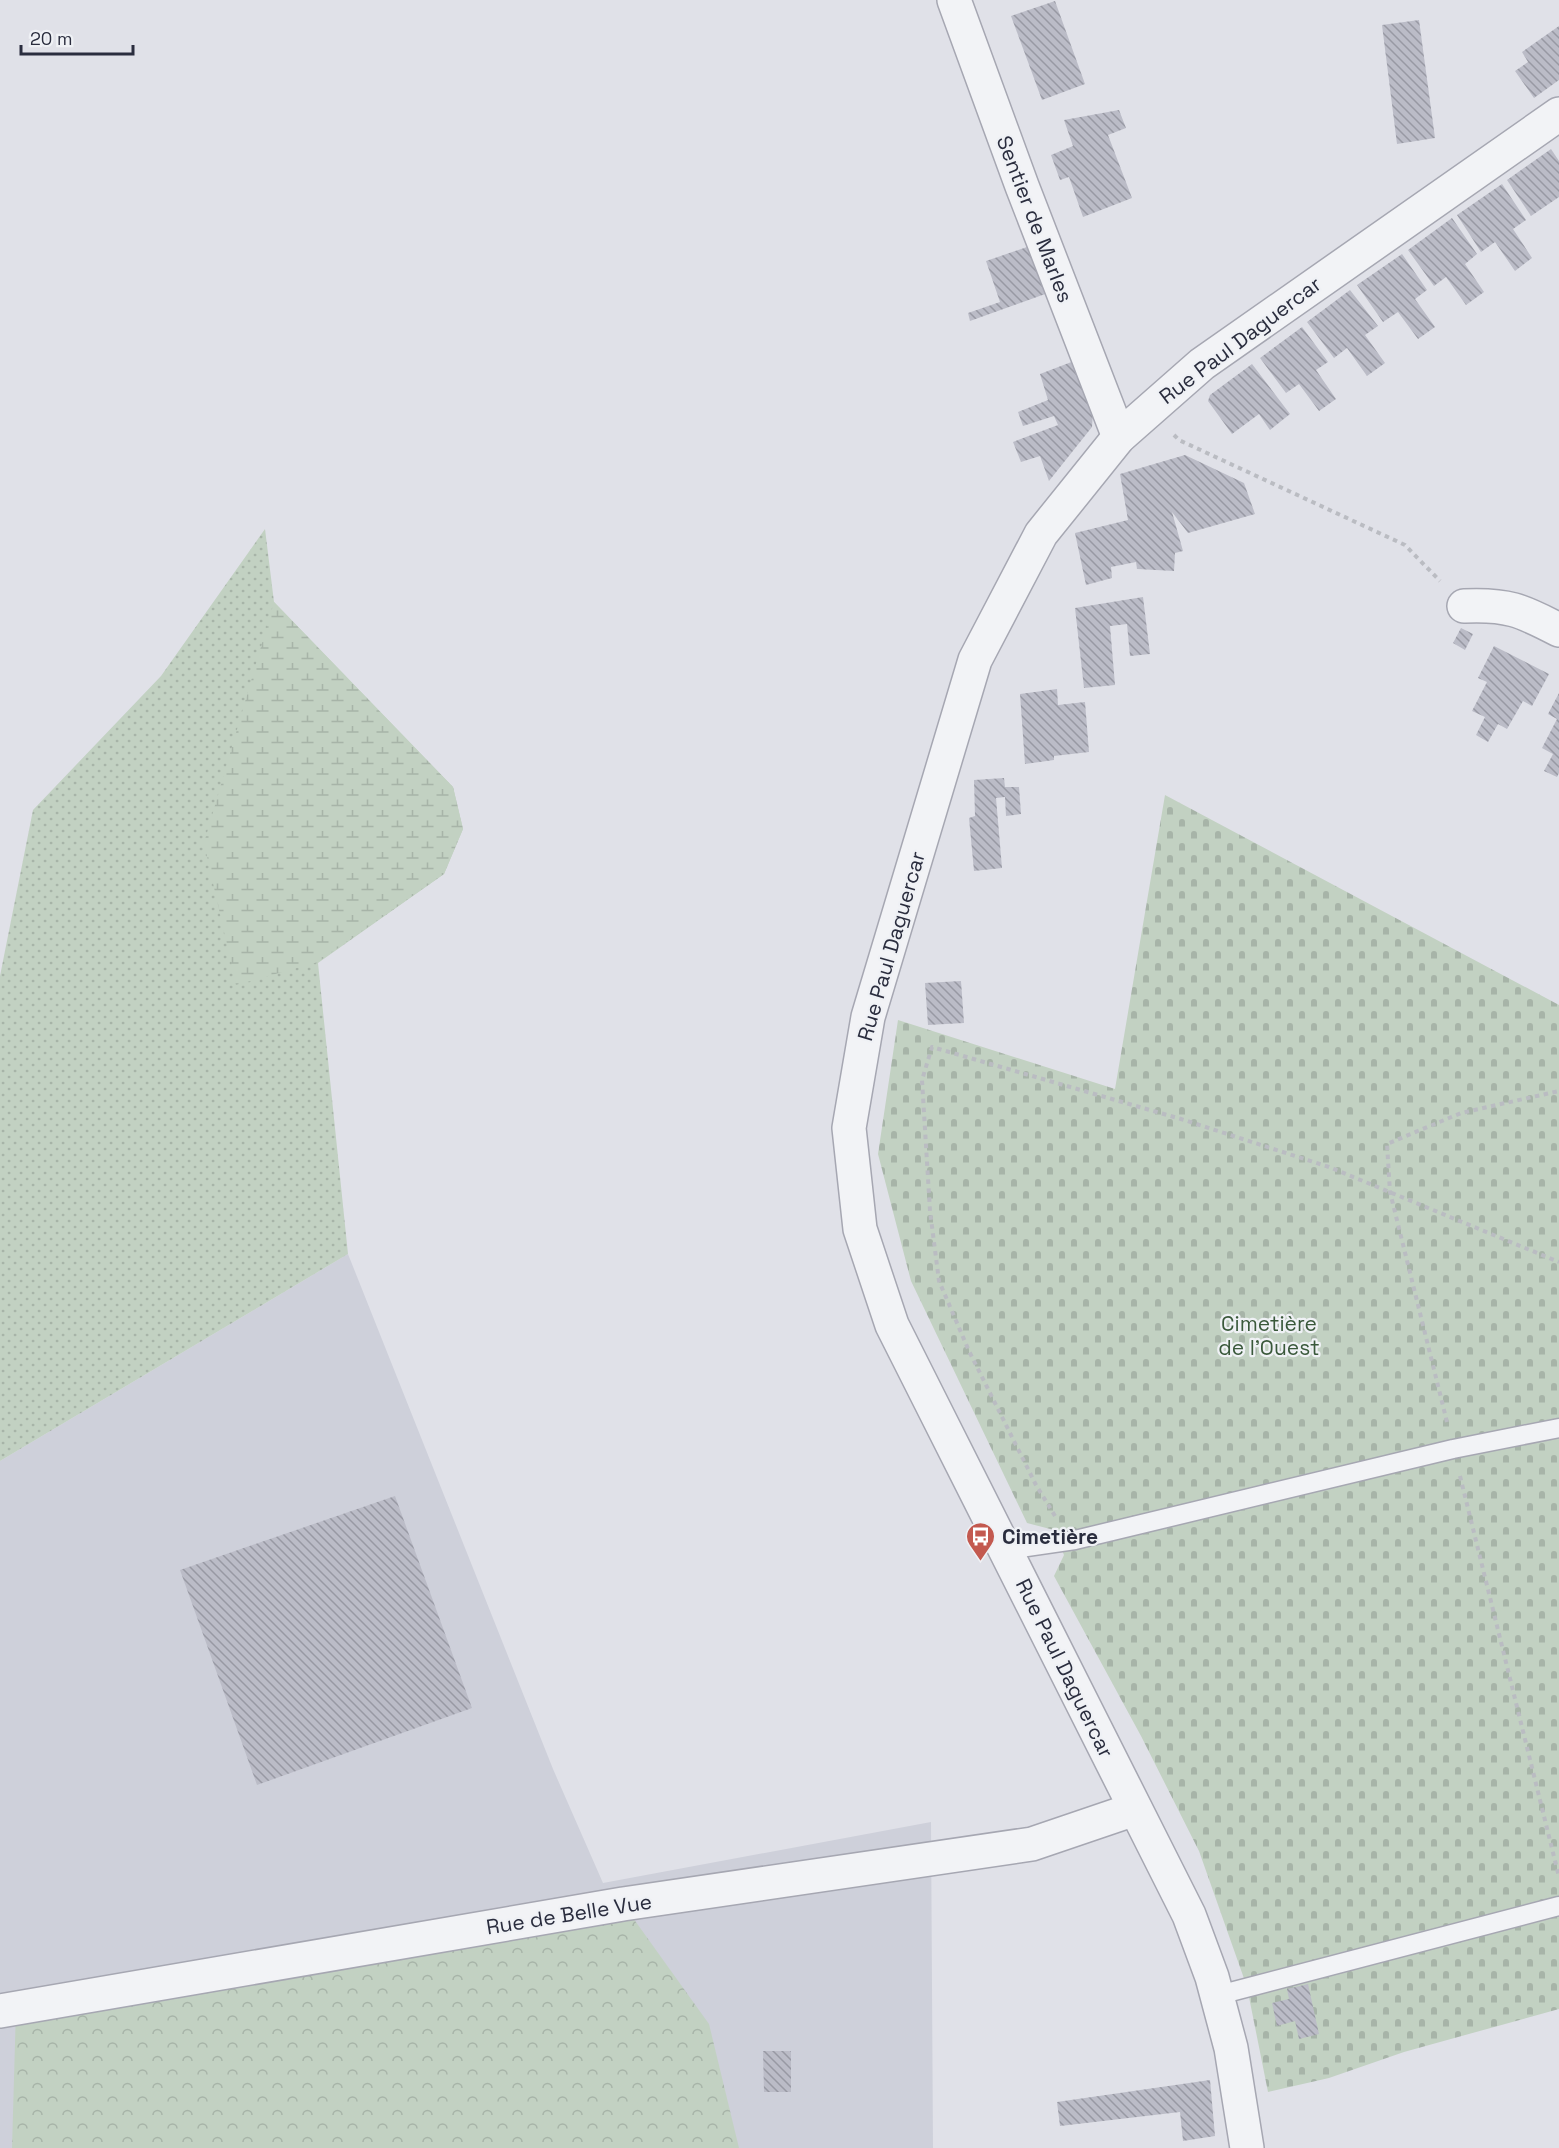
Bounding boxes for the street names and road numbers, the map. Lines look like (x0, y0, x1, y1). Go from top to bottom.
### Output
street label: Sentier de Marles (991, 132, 1079, 306)
street label: Rue Paul Daguercar (1154, 270, 1326, 410)
street label: Rue Paul Daguercar (851, 848, 931, 1044)
street label: Rue Paul Daguercar (1010, 1574, 1120, 1762)
street label: Rue de Belle Vue (484, 1888, 654, 1940)

